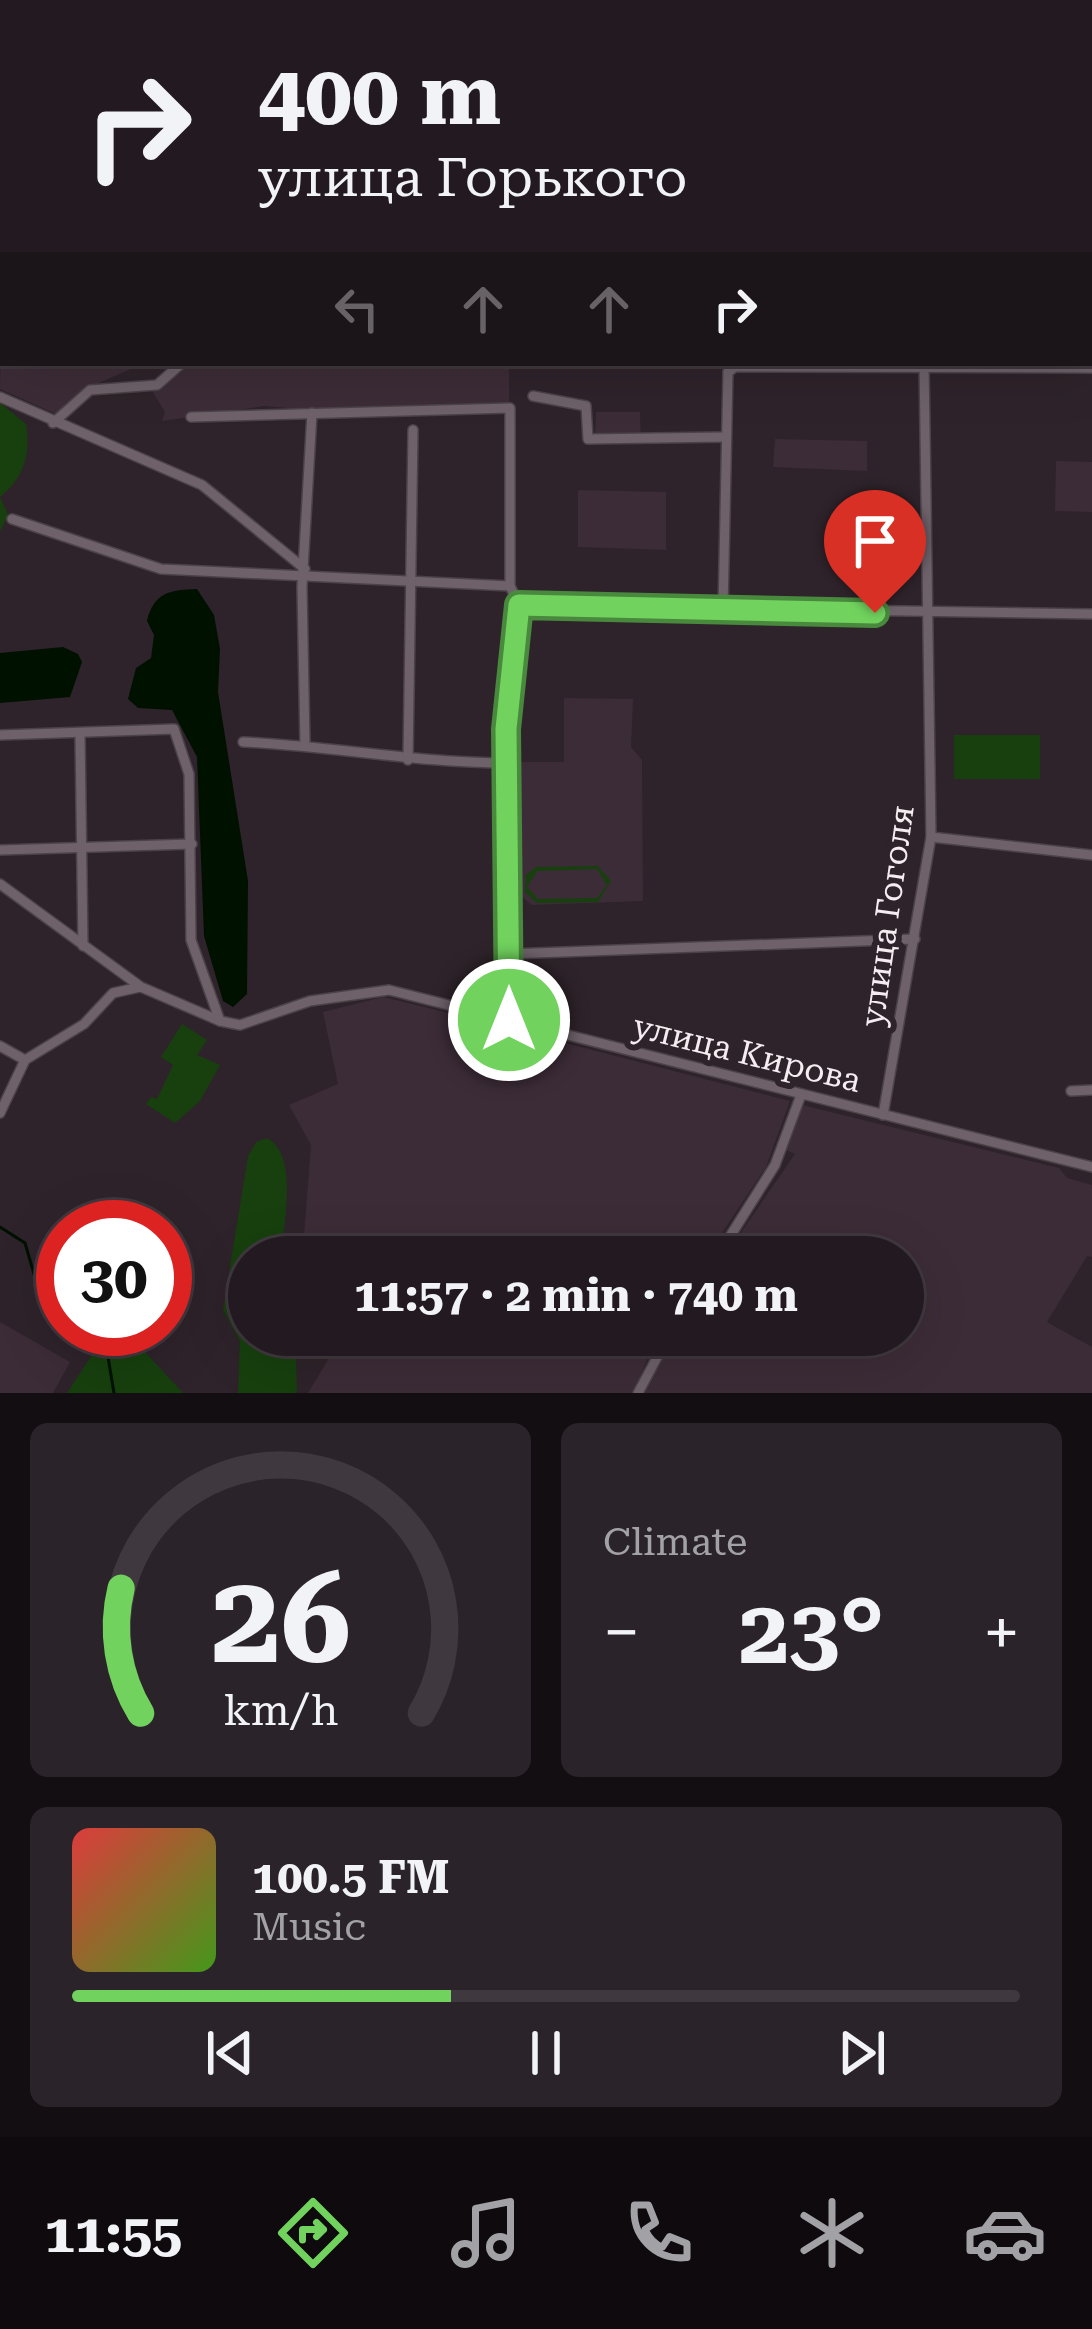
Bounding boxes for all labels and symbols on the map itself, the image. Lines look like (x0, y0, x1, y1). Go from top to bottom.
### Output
pin (824, 490, 926, 613)
street label: улица Гоголя (852, 803, 922, 1029)
position arrow (446, 957, 572, 1083)
street label: улица Кирова (629, 1006, 865, 1100)
speed limit sign: 30 (36, 1200, 192, 1356)

